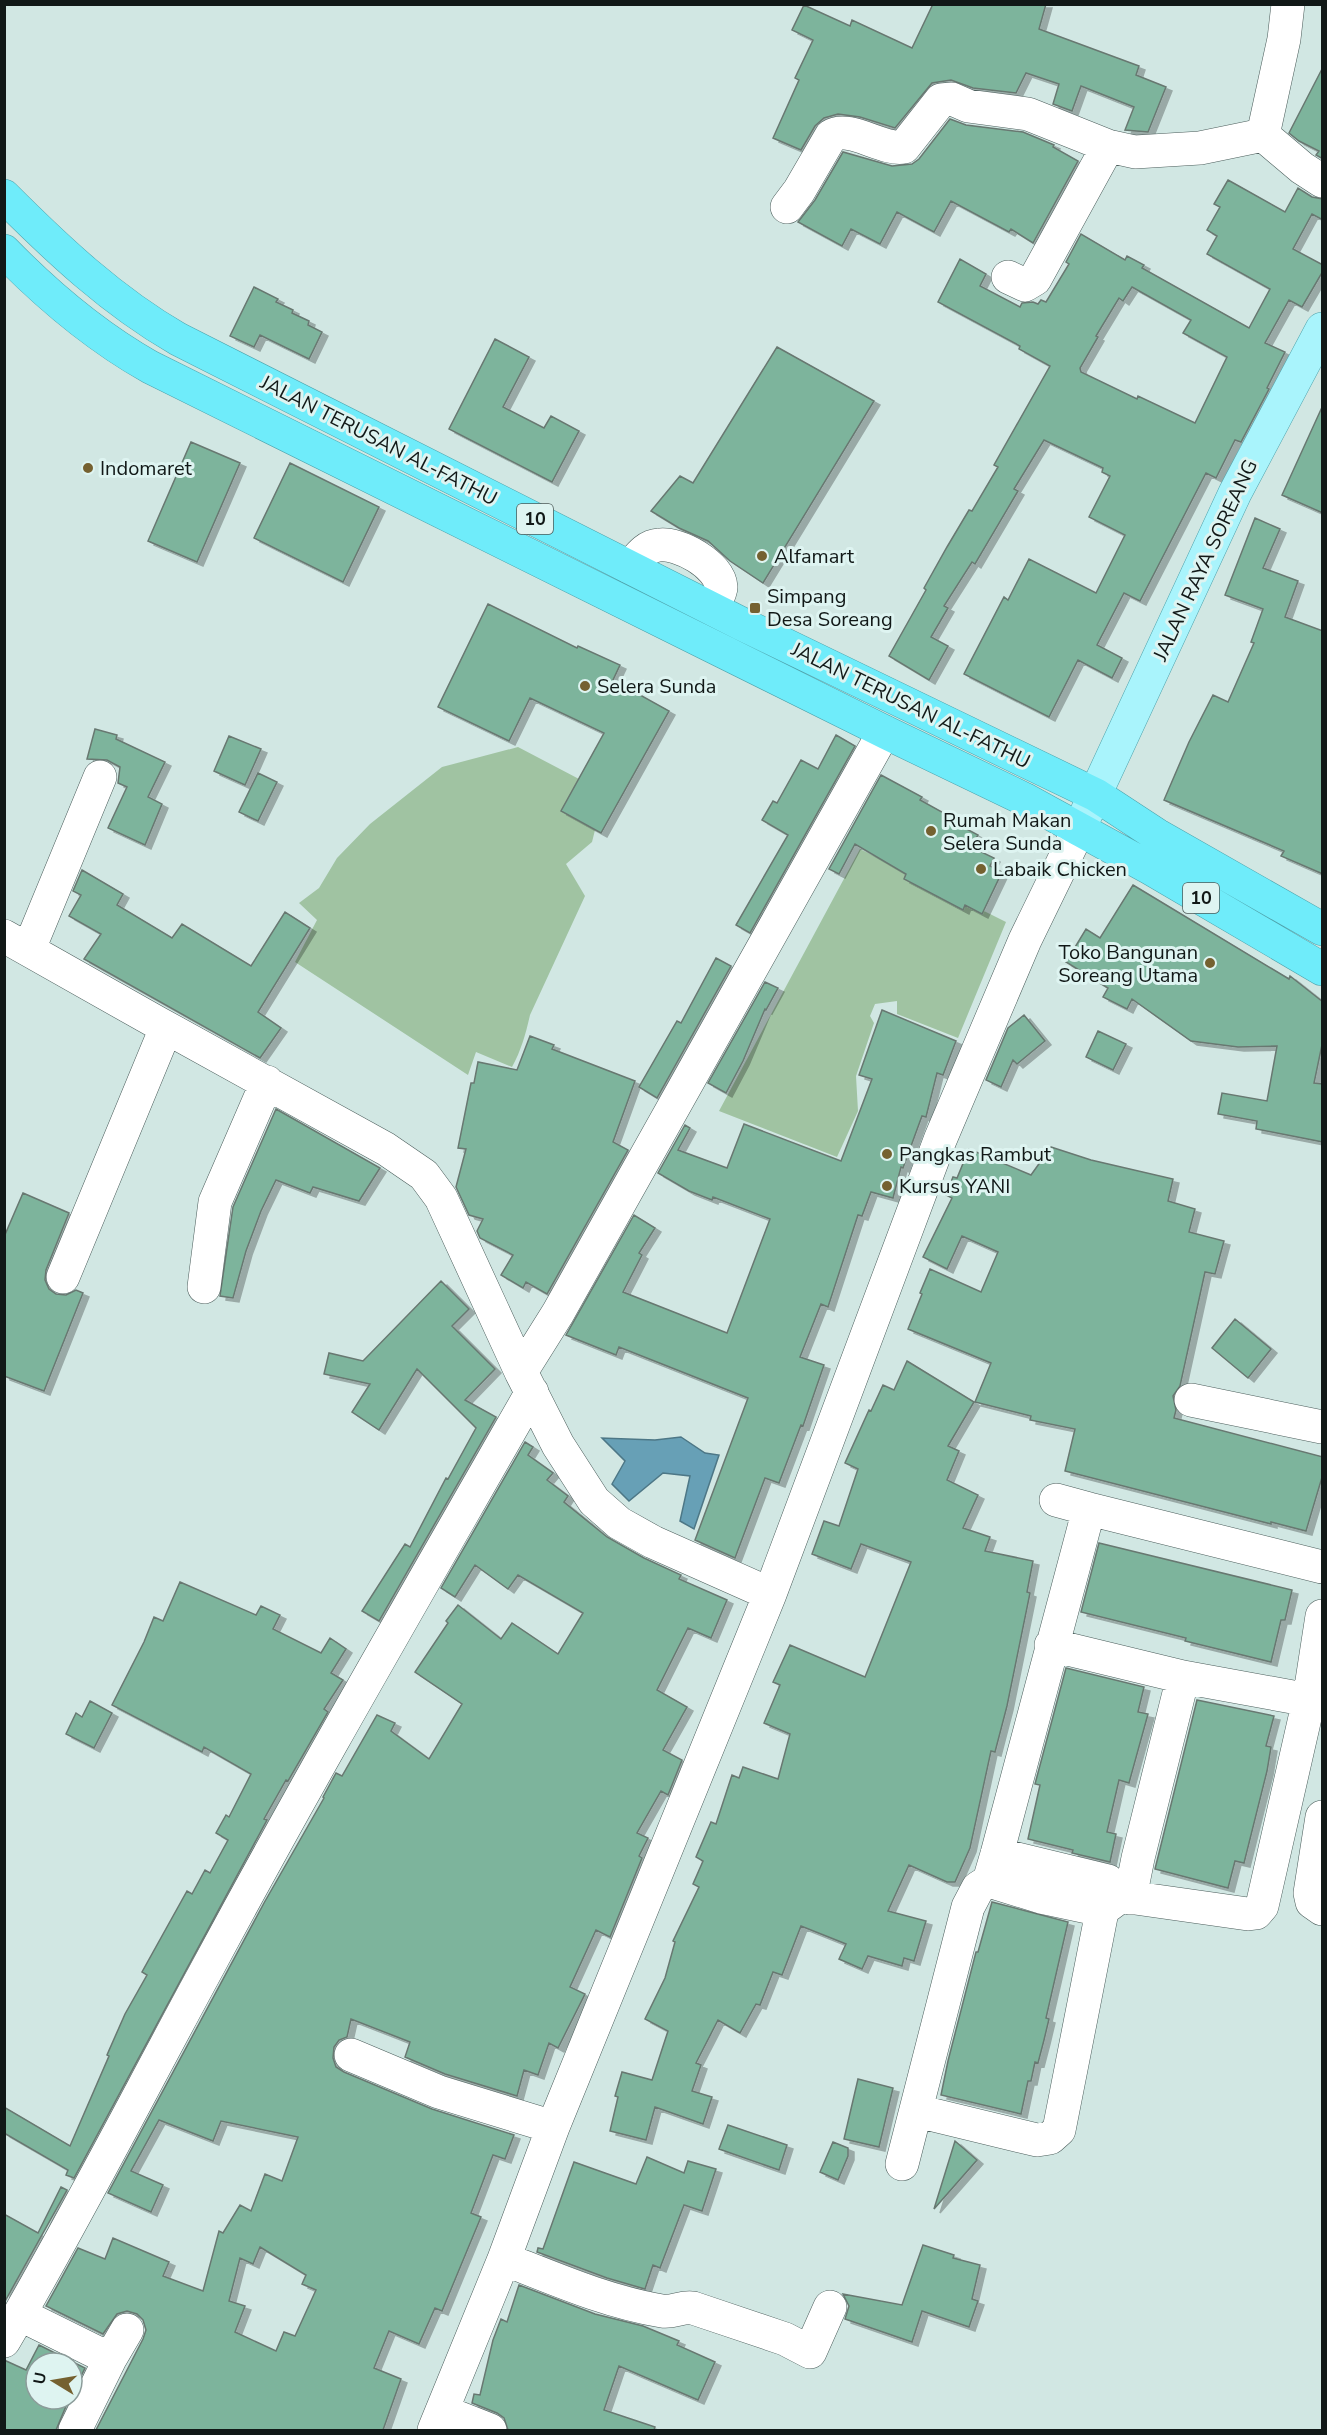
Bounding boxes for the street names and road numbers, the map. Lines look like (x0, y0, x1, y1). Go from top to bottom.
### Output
street label: JALAN TERUSAN AL-FATHU (255, 368, 502, 512)
street label: JALAN RAYA SOREANG (1146, 455, 1264, 666)
road number: 10 (517, 504, 553, 534)
street label: JALAN TERUSAN AL-FATHU (786, 635, 1035, 775)
road number: 10 (1183, 883, 1219, 913)

